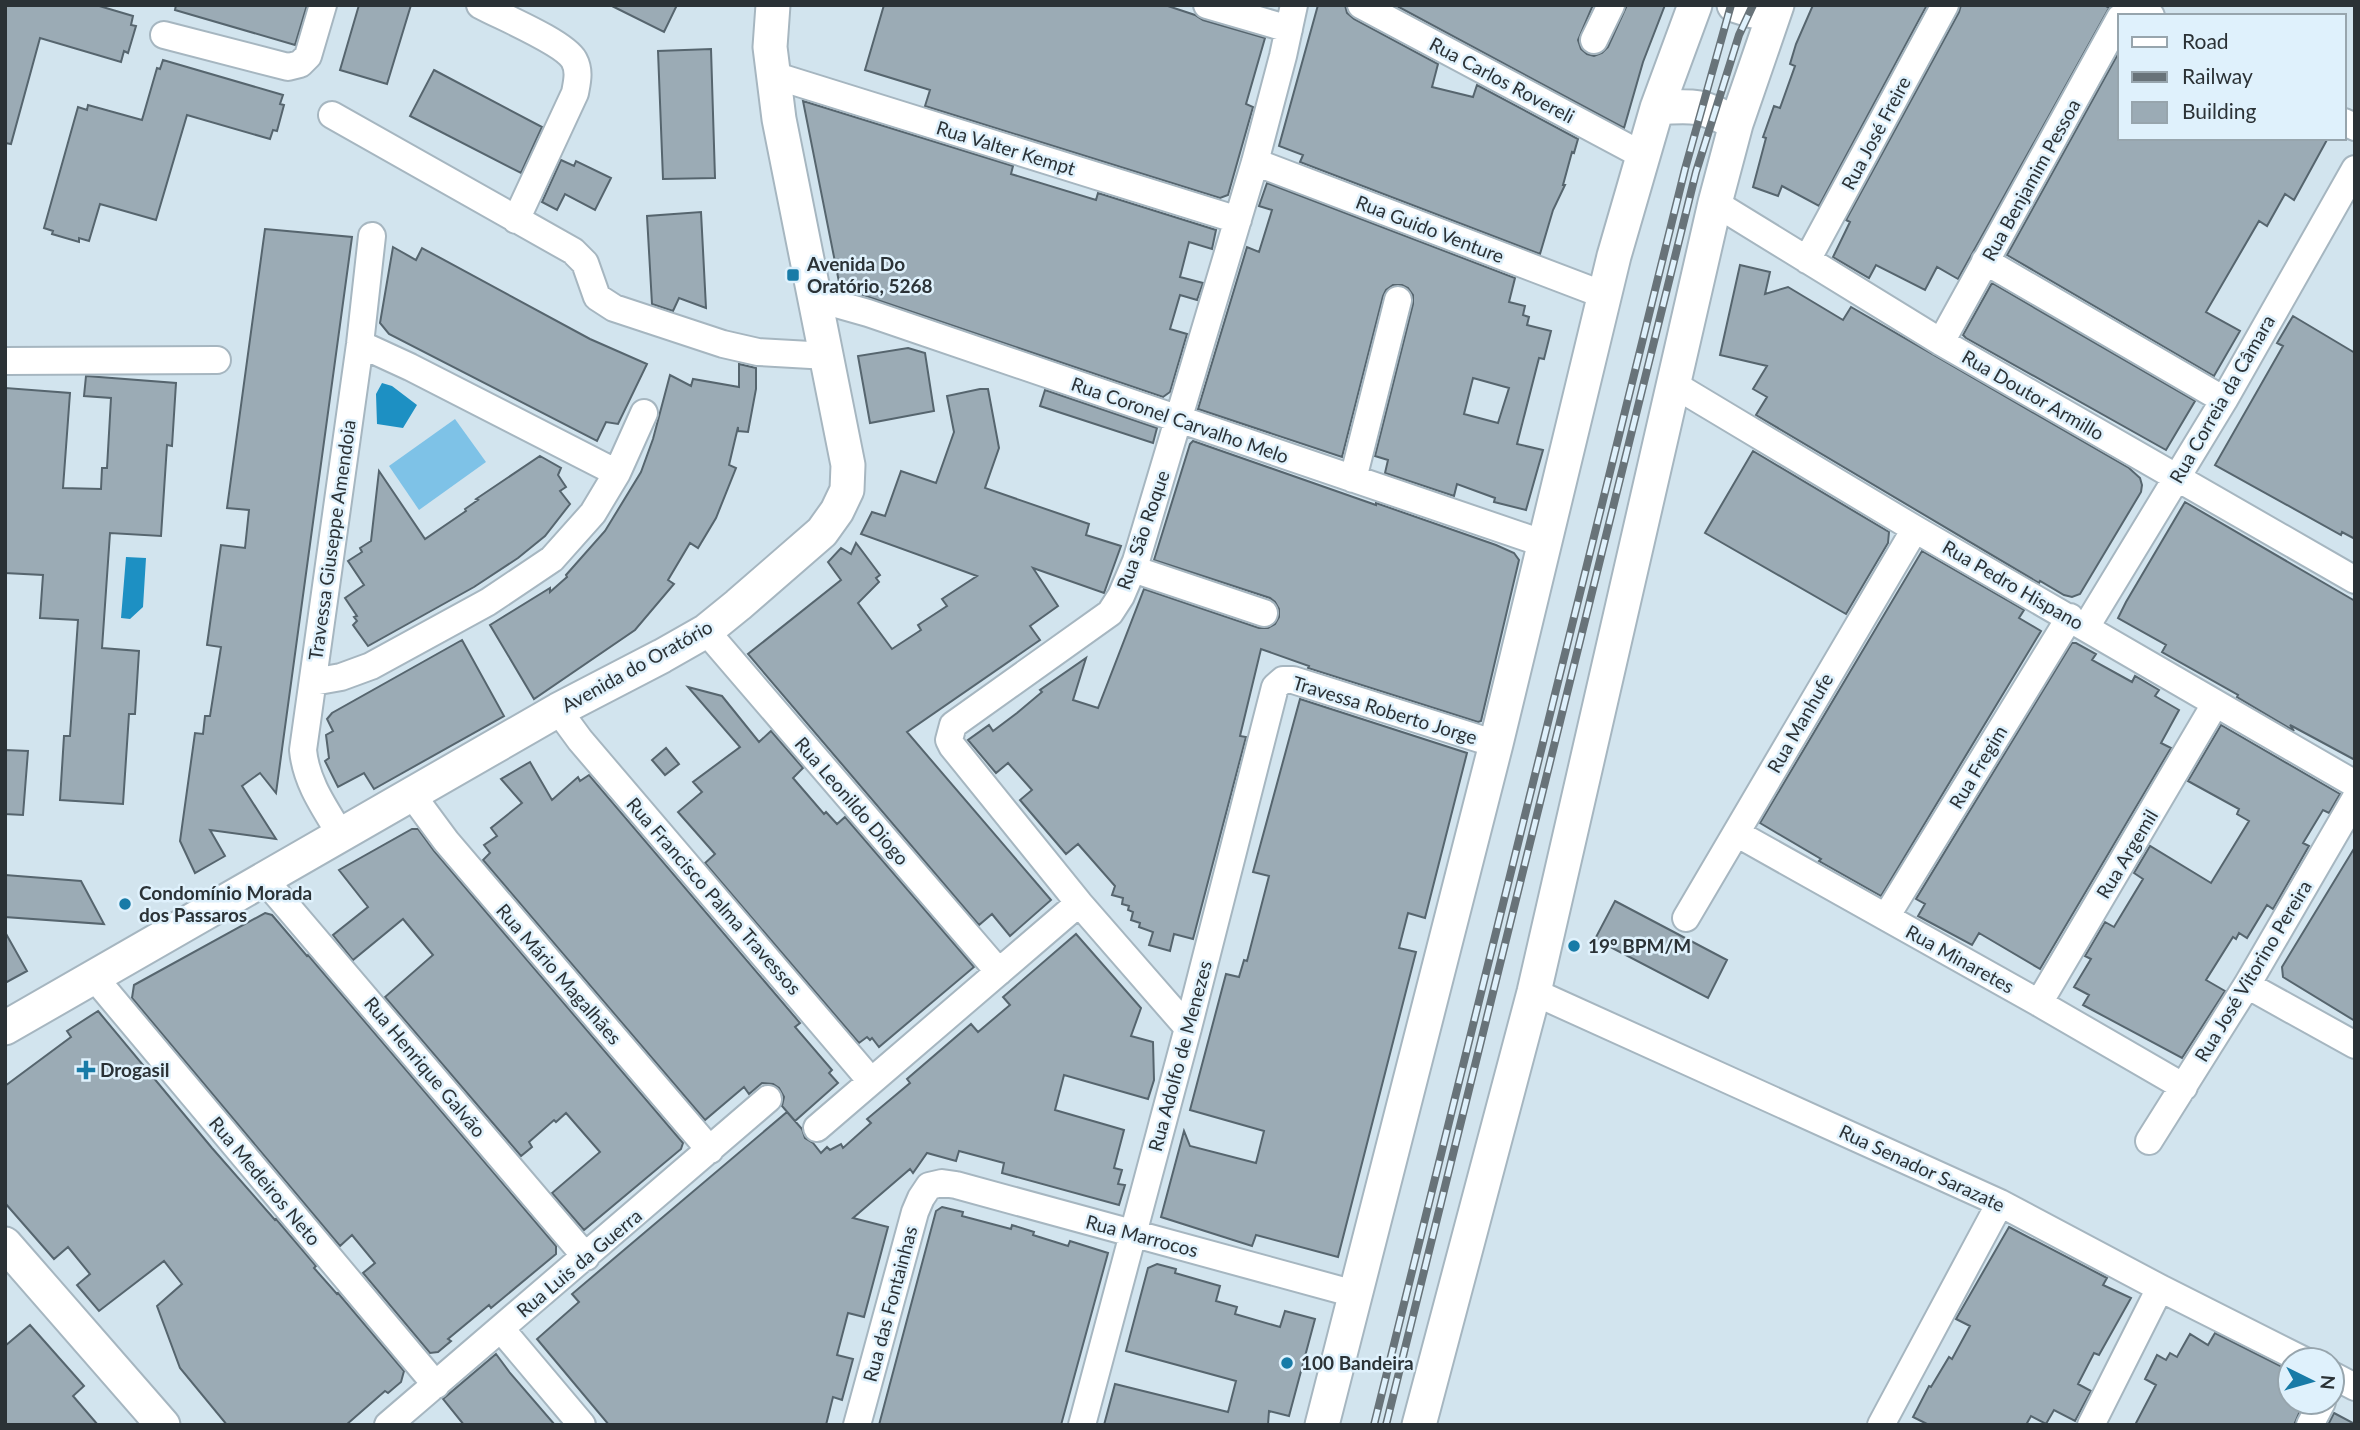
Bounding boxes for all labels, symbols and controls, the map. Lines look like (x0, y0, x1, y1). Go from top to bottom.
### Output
legend (2118, 14, 2346, 140)
text: Road (2182, 28, 2229, 53)
street label: Rua Carlos Rovereli (1426, 32, 1579, 127)
text: Railway (2182, 63, 2253, 88)
street label: Rua José Freire (1836, 72, 1915, 193)
street label: Rua Benjamim Pessoa (1977, 95, 2085, 265)
text: Building (2182, 98, 2257, 123)
street label: Rua Valter Kempt (934, 115, 1079, 180)
street label: Rua Guido Venture (1353, 190, 1507, 267)
place label: Avenida Do Oratório, 5268 (806, 252, 933, 297)
marker: Avenida Do Oratório, 5268 (785, 267, 801, 283)
street label: Rua Correia da Câmara (2164, 311, 2279, 487)
street label: Rua Doutor Armillo (1958, 345, 2108, 445)
street label: Rua Coronel Carvalho Melo (1068, 371, 1292, 468)
street label: Travessa Giuseppe Amendoia (303, 418, 360, 662)
street label: Rua São Roque (1111, 467, 1174, 593)
street label: Rua Pedro Hispano (1939, 535, 2088, 634)
street label: Avenida do Oratório (557, 615, 716, 717)
street label: Rua Manhufe (1762, 669, 1837, 777)
street label: Travessa Roberto Jorge (1290, 670, 1480, 749)
street label: Rua Fregim (1944, 721, 2011, 813)
street label: Rua Leonildo Diogo (790, 732, 914, 869)
street label: Rua Francisco Palma Travessos (622, 792, 806, 999)
street label: Rua Argemil (2091, 805, 2162, 902)
street label: Rua José Vitorino Pereira (2189, 876, 2316, 1066)
place label: Condomínio Morada dos Passaros (139, 881, 312, 926)
marker: Condomínio Morada dos Passaros (117, 896, 133, 912)
street label: Rua Mário Magalhães (492, 898, 627, 1049)
street label: Rua Minaretes (1902, 919, 2018, 998)
place label: 19º BPM/M (1588, 934, 1691, 957)
marker: 19º BPM/M (1566, 938, 1582, 954)
street label: Rua Adolfo de Menezes (1143, 958, 1216, 1154)
street label: Rua Henrique Galvão (360, 992, 491, 1142)
place label: Drogasil (100, 1058, 170, 1081)
marker: Drogasil (78, 1062, 94, 1078)
street label: Rua Medeiros Neto (205, 1112, 326, 1250)
street label: Rua Senador Sarazate (1836, 1119, 2009, 1216)
street label: Rua Luis da Guerra (511, 1204, 646, 1322)
street label: Rua Marrocos (1083, 1209, 1201, 1262)
street label: Rua das Fontainhas (858, 1223, 921, 1384)
north arrow (2276, 1346, 2346, 1416)
place label: 100 Bandeira (1301, 1351, 1414, 1374)
marker: 100 Bandeira (1279, 1355, 1295, 1371)
text: N (2316, 1374, 2341, 1391)

